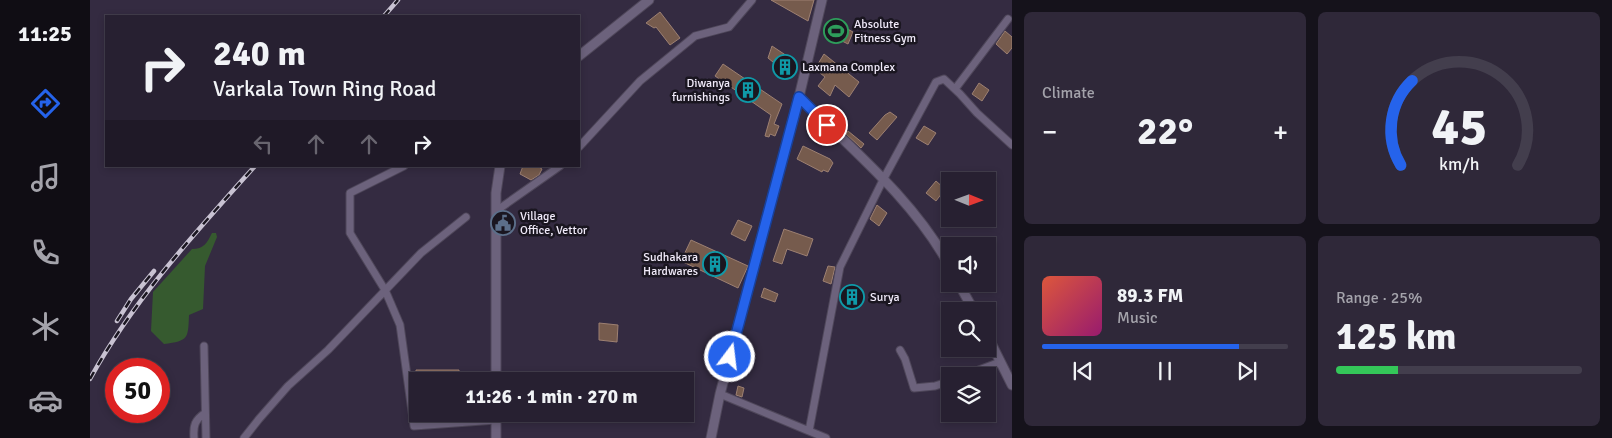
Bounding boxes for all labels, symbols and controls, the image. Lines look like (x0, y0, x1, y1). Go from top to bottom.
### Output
place label: Absolute Fitness Gym (854, 17, 916, 46)
sports icon: Absolute Fitness Gym (823, 18, 849, 44)
text: 11:25 (18, 20, 72, 47)
text: 240 m (213, 32, 306, 75)
icon: right (130, 35, 195, 100)
building icon: Laxmana Complex (772, 54, 798, 80)
place label: Laxmana Complex (802, 60, 895, 75)
text: Varkala Town Ring Road (213, 75, 436, 102)
place label: Diwanya furnishings (672, 76, 730, 105)
building icon: Diwanya furnishings (735, 77, 761, 103)
text: Climate (1042, 83, 1095, 103)
icon: directions (28, 86, 63, 121)
text: 45 (1431, 95, 1487, 159)
pin (806, 104, 848, 146)
text: 22° (1137, 108, 1193, 155)
icon: arrive (813, 111, 841, 139)
text: − (1042, 115, 1057, 149)
text: + (1273, 115, 1288, 149)
icon: left (249, 130, 277, 158)
icon: ahead (302, 130, 330, 158)
icon: ahead (355, 130, 383, 158)
icon: right (408, 130, 436, 158)
text: km/h (1439, 153, 1479, 175)
icon: music (28, 160, 63, 195)
north arrow (941, 172, 996, 228)
map controls (941, 172, 996, 422)
place label: Village Office, Vettor (520, 209, 588, 238)
public building icon: Village Office, Vettor (490, 210, 516, 236)
icon: phone (28, 235, 63, 270)
button: sound (941, 237, 996, 292)
place label: Sudhakara Hardwares (643, 250, 698, 279)
building icon: Sudhakara Hardwares (702, 251, 728, 277)
building icon: Surya (839, 284, 865, 310)
text: 89.3 FM (1117, 284, 1183, 308)
text: Range · 25% (1336, 288, 1422, 308)
place label: Surya (870, 290, 900, 305)
button: search (941, 302, 996, 357)
text: Music (1117, 308, 1158, 328)
icon: climate (28, 309, 63, 344)
text: 125 km (1336, 313, 1457, 360)
position arrow (703, 330, 755, 382)
icon: previous (1069, 357, 1097, 385)
icon: pause (1151, 357, 1179, 385)
icon: next (1233, 357, 1261, 385)
speed limit sign: 50 (105, 358, 170, 423)
button: layers (941, 367, 996, 422)
icon: car (28, 383, 63, 418)
text: 11:26 · 1 min · 270 m (465, 385, 638, 409)

